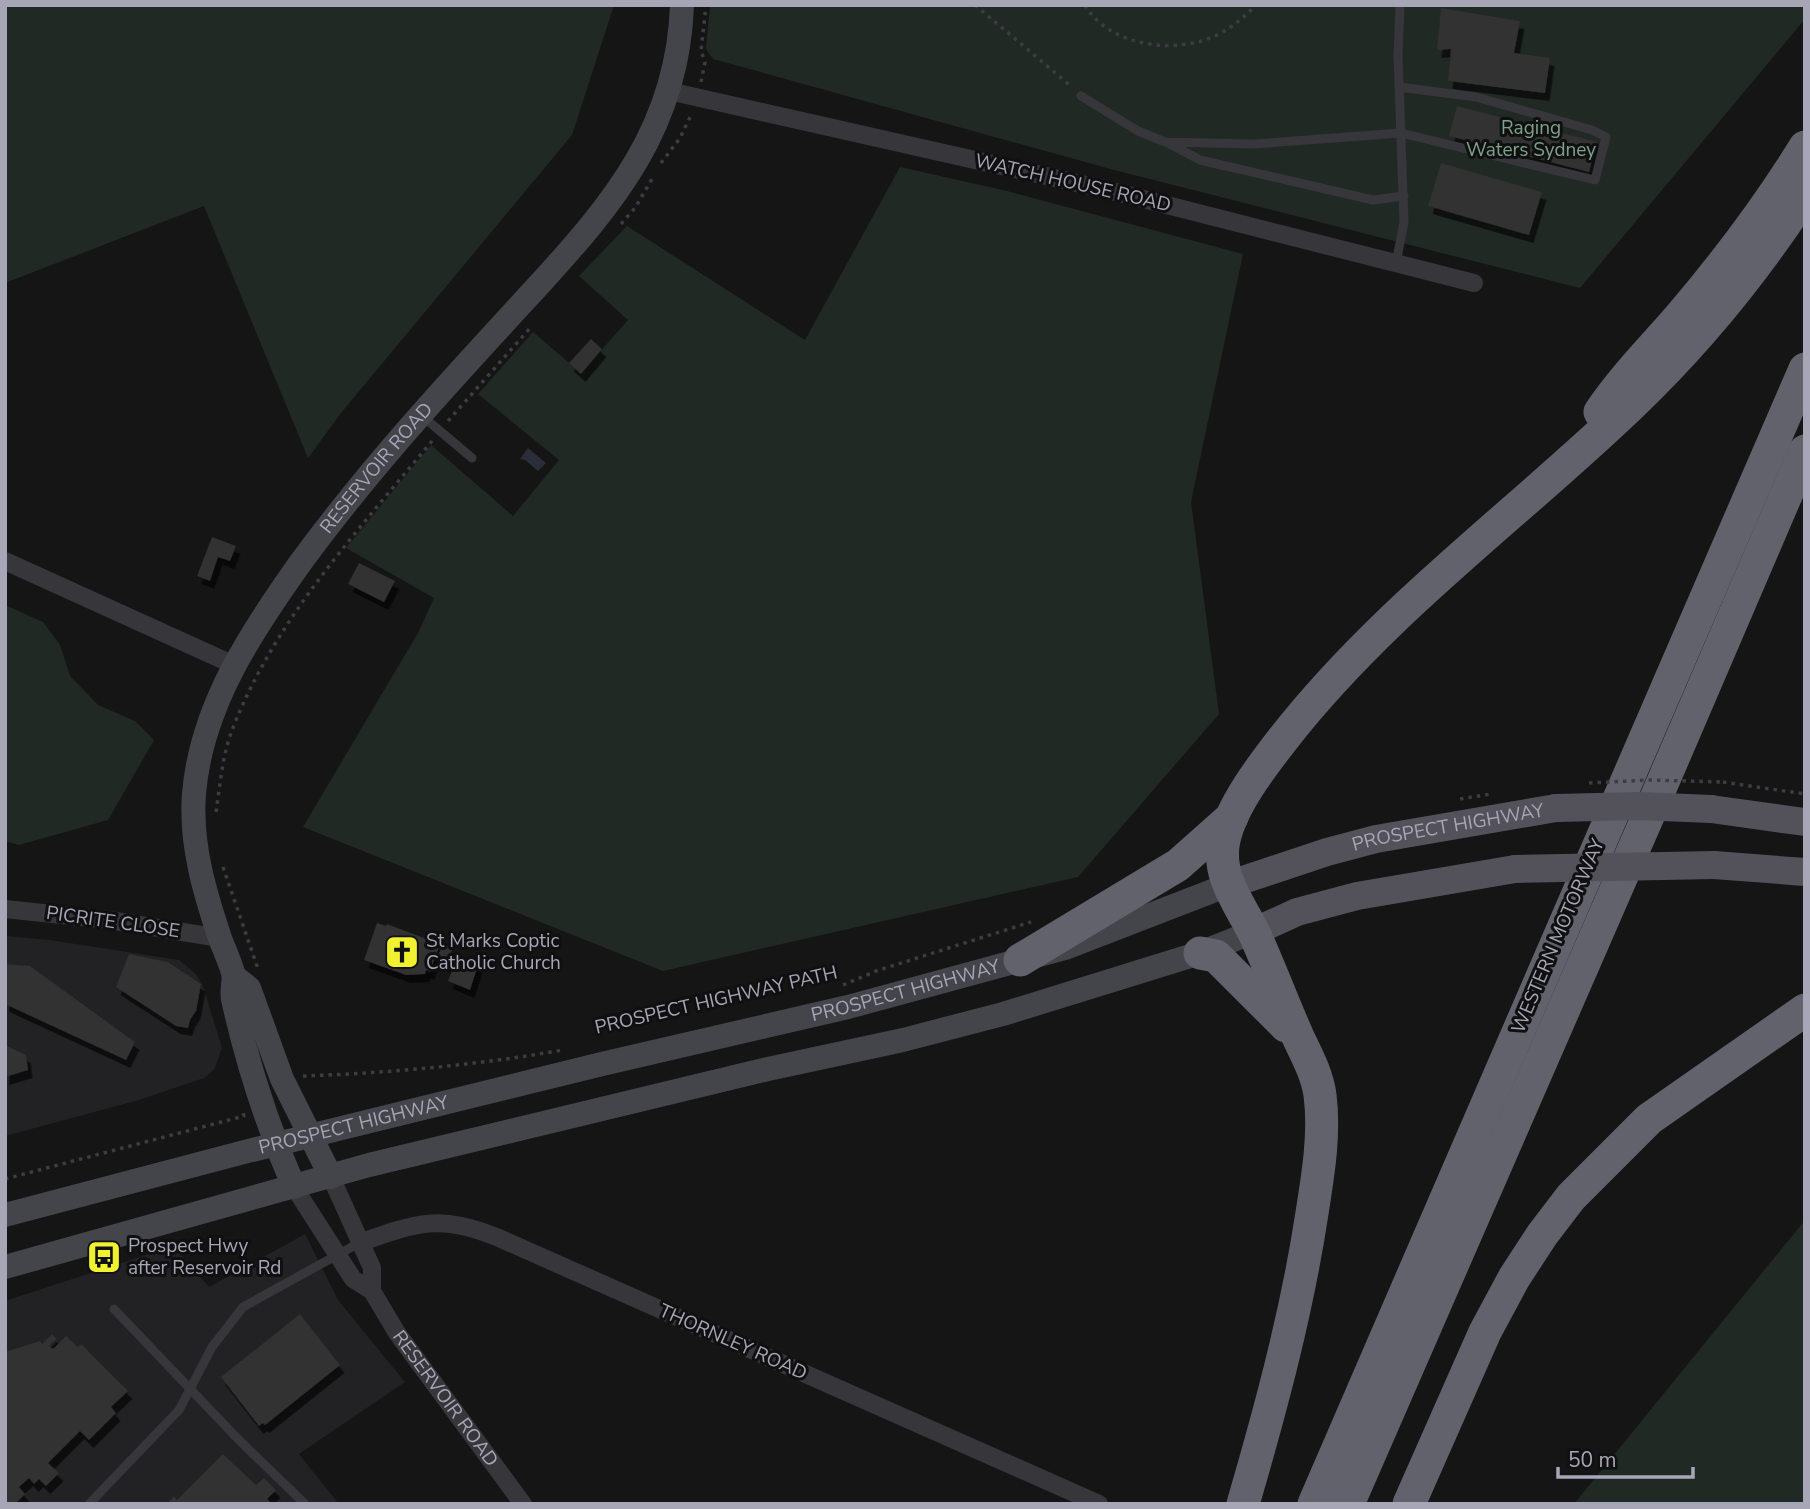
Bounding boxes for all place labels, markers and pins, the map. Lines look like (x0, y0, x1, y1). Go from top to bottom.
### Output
place label: St Marks Coptic Catholic Church (426, 928, 561, 976)
church icon: St Marks Coptic Catholic Church (383, 933, 421, 971)
place label: Prospect Hwy after Reservoir Rd (128, 1233, 281, 1281)
bus stop icon: Prospect Hwy after Reservoir Rd (85, 1238, 123, 1276)

